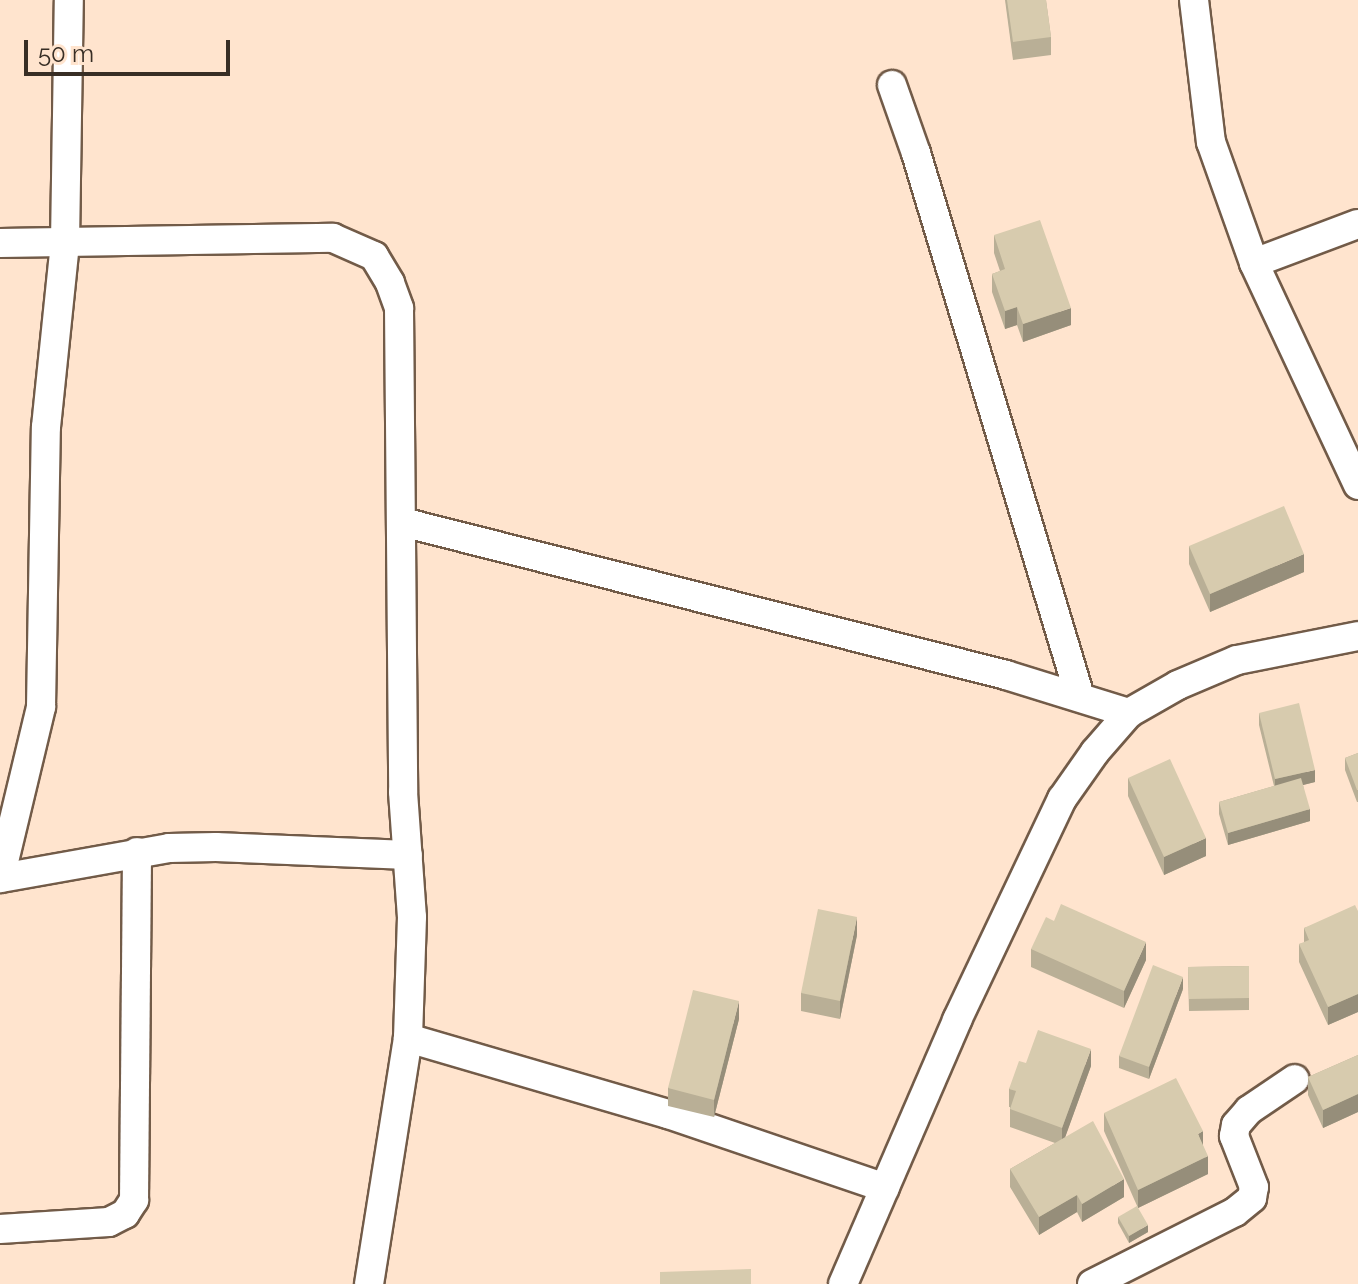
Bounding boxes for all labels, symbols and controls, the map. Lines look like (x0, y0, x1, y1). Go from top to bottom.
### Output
scale bar (28, 24, 234, 74)
text: 50 m (38, 39, 94, 68)

